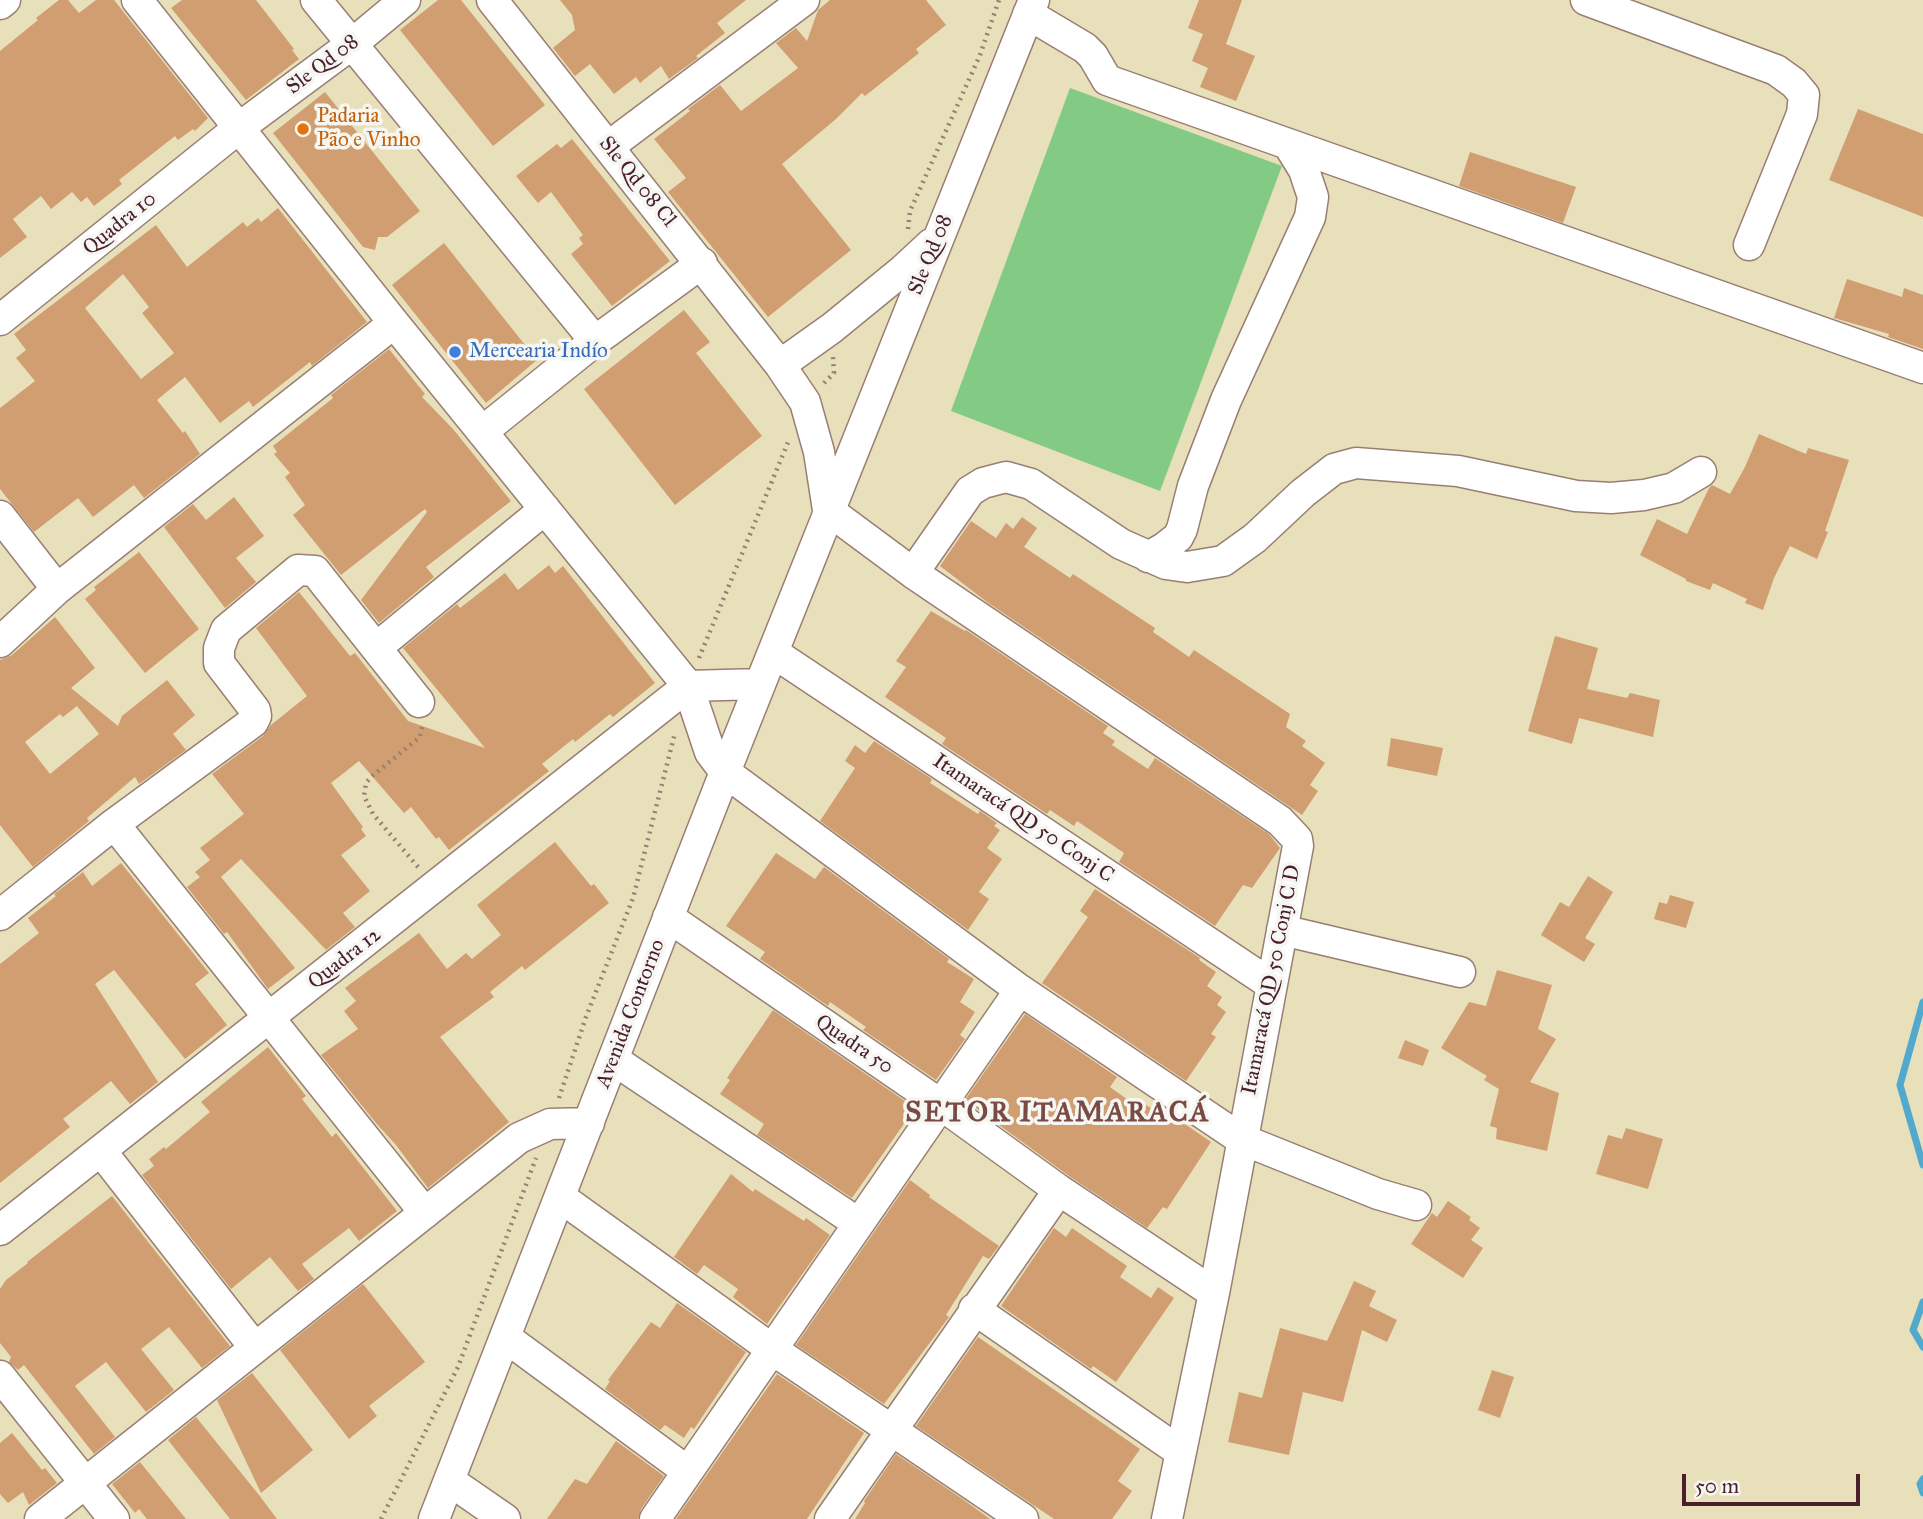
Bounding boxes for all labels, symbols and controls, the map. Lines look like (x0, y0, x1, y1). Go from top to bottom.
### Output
street label: Sle Qd 08 (282, 30, 364, 100)
place label: Padaria Pão e Vinho (317, 104, 420, 154)
marker: Padaria Pão e Vinho (295, 121, 311, 137)
street label: Sle Qd 08 Cl (593, 132, 681, 232)
street label: Quadra 10 (78, 187, 162, 261)
street label: Sle Qd 08 (904, 211, 958, 299)
place label: Mercearia Indío (469, 339, 608, 365)
marker: Mercearia Indío (447, 344, 463, 360)
street label: Itamaracá QD 50 Conj C (928, 749, 1118, 889)
street label: Itamaracá QD 50 Conj C D (1237, 863, 1307, 1097)
street label: Quadra 12 (304, 923, 386, 995)
street label: Avenida Contorno (591, 936, 671, 1092)
street label: Quadra 50 (810, 1010, 898, 1080)
district label: SETOR ITAMARACÁ (907, 1097, 1209, 1131)
scale bar (1685, 1460, 1864, 1504)
text: 50 m (1695, 1473, 1739, 1499)

